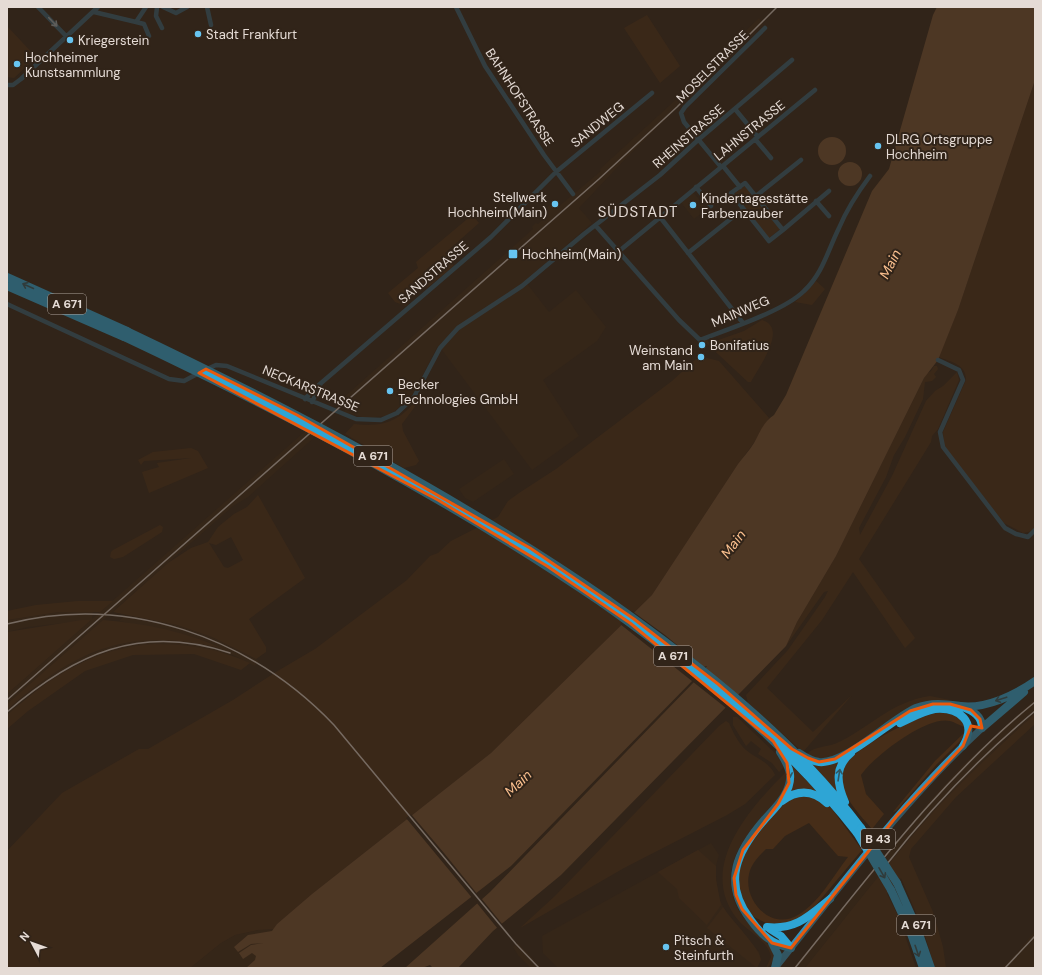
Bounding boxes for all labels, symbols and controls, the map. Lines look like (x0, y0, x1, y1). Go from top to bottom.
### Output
one-way arrow (48, 17, 57, 27)
place label: Stadt Frankfurt (206, 26, 297, 43)
street label: MOSELSTRASSE (672, 26, 752, 106)
marker: Stadt Frankfurt (193, 29, 203, 39)
place label: Kriegerstein (78, 32, 149, 49)
marker: Kriegerstein (65, 35, 75, 45)
street label: BAHNHOFSTRASSE (482, 45, 558, 149)
place label: Hochheimer Kunstsammlung (25, 49, 120, 81)
marker: Hochheimer Kunstsammlung (12, 59, 22, 69)
street label: LAHNSTRASSE (710, 96, 788, 164)
street label: SANDWEG (567, 98, 627, 151)
street label: RHEINSTRASSE (649, 101, 728, 172)
place label: DLRG Ortsgruppe Hochheim (886, 131, 993, 163)
marker: DLRG Ortsgruppe Hochheim (873, 141, 883, 151)
place label: Stellwerk Hochheim(Main) (448, 189, 547, 221)
place label: Kindertagesstätte Farbenzauber (701, 190, 808, 222)
marker: Stellwerk Hochheim(Main) (550, 199, 560, 209)
marker: Kindertagesstätte Farbenzauber (688, 200, 698, 210)
district label: SÜDSTADT (598, 202, 678, 222)
street label: SANDSTRASSE (395, 237, 472, 307)
place label: Hochheim(Main) (522, 246, 621, 263)
water label: Main (875, 246, 905, 282)
marker: Hochheim(Main) (507, 248, 519, 260)
one-way arrow (22, 282, 34, 289)
street label: MAINWEG (709, 292, 772, 331)
road number: A 671 (48, 294, 86, 314)
place label: Bonifatius (710, 337, 769, 354)
marker: Bonifatius (697, 340, 707, 350)
place label: Weinstand am Main (629, 342, 693, 374)
marker: Weinstand am Main (696, 352, 706, 362)
street label: NECKARSTRASSE (260, 361, 362, 416)
place label: Becker Technologies GmbH (398, 376, 518, 408)
marker: Becker Technologies GmbH (385, 386, 395, 396)
road number: A 671 (354, 446, 392, 466)
water label: Main (717, 526, 749, 562)
road number: A 671 (654, 646, 692, 666)
one-way arrow (994, 696, 1007, 703)
one-way arrow (785, 765, 793, 778)
water label: Main (501, 766, 535, 800)
one-way arrow (835, 769, 843, 782)
road number: B 43 (861, 829, 895, 849)
one-way arrow (878, 867, 886, 879)
road number: A 671 (897, 915, 935, 935)
north arrow (12, 923, 52, 963)
text: N (17, 929, 32, 944)
place label: Pitsch & Steinfurth (674, 932, 734, 964)
marker: Pitsch & Steinfurth (661, 942, 671, 952)
one-way arrow (914, 945, 921, 958)

